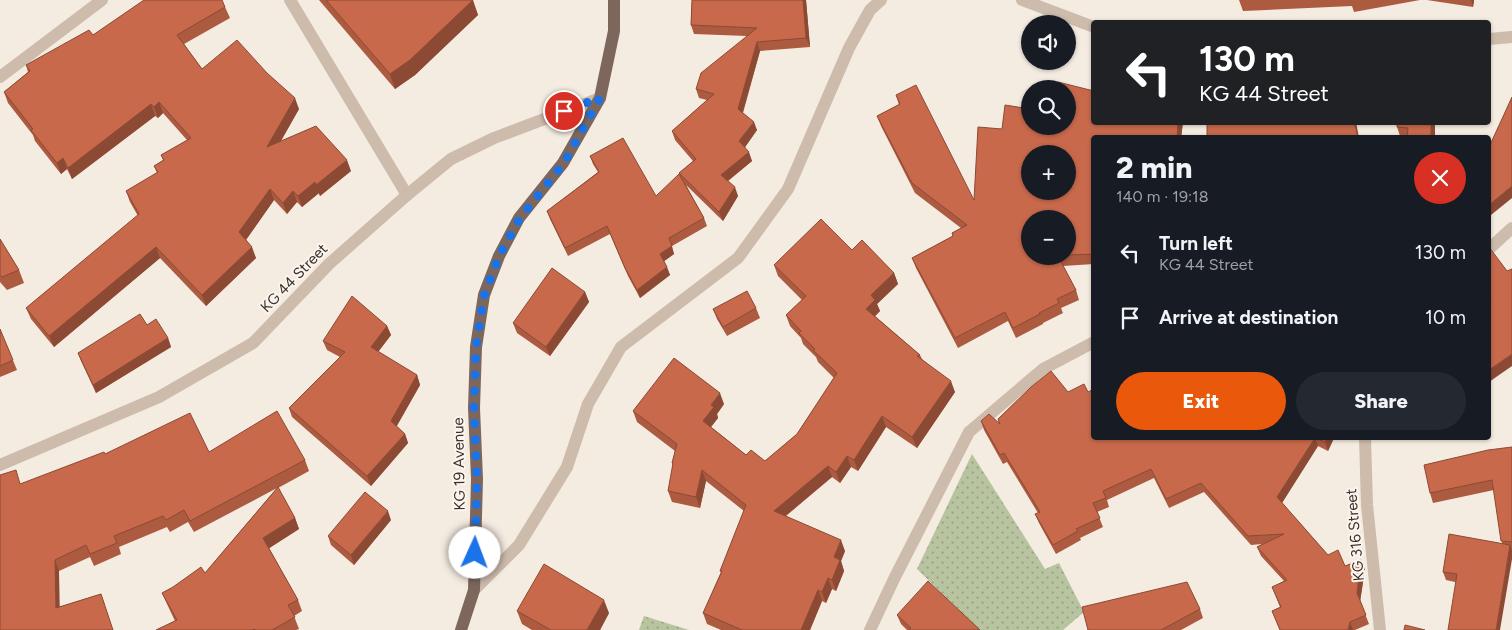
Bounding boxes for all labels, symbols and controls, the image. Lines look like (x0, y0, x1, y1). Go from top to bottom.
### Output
map controls (1021, 15, 1076, 265)
button: sound (1021, 15, 1076, 70)
text: 130 m (1199, 38, 1295, 80)
icon: left (1116, 40, 1181, 105)
button: search (1021, 80, 1076, 135)
text: KG 44 Street (1199, 80, 1329, 107)
pin (543, 90, 585, 132)
icon: arrive (550, 97, 578, 125)
button: + (1021, 145, 1076, 200)
text: 2 min (1116, 149, 1193, 186)
button: close (1414, 152, 1466, 204)
text: 140 m · 19:18 (1116, 187, 1208, 206)
button: − (1021, 210, 1076, 265)
text: Turn left (1159, 232, 1233, 255)
icon: left (1116, 239, 1144, 267)
street label: KG 44 Street (257, 240, 331, 316)
text: 130 m (1415, 241, 1466, 264)
text: KG 44 Street (1159, 255, 1254, 274)
icon: arrive (1116, 304, 1144, 332)
text: Arrive at destination (1159, 306, 1338, 329)
text: 10 m (1425, 306, 1466, 329)
button: Exit (1116, 372, 1286, 430)
button: Share (1296, 372, 1466, 430)
street label: KG 19 Avenue (449, 417, 469, 511)
street label: KG 316 Street (1342, 488, 1368, 582)
position arrow (448, 526, 500, 578)

